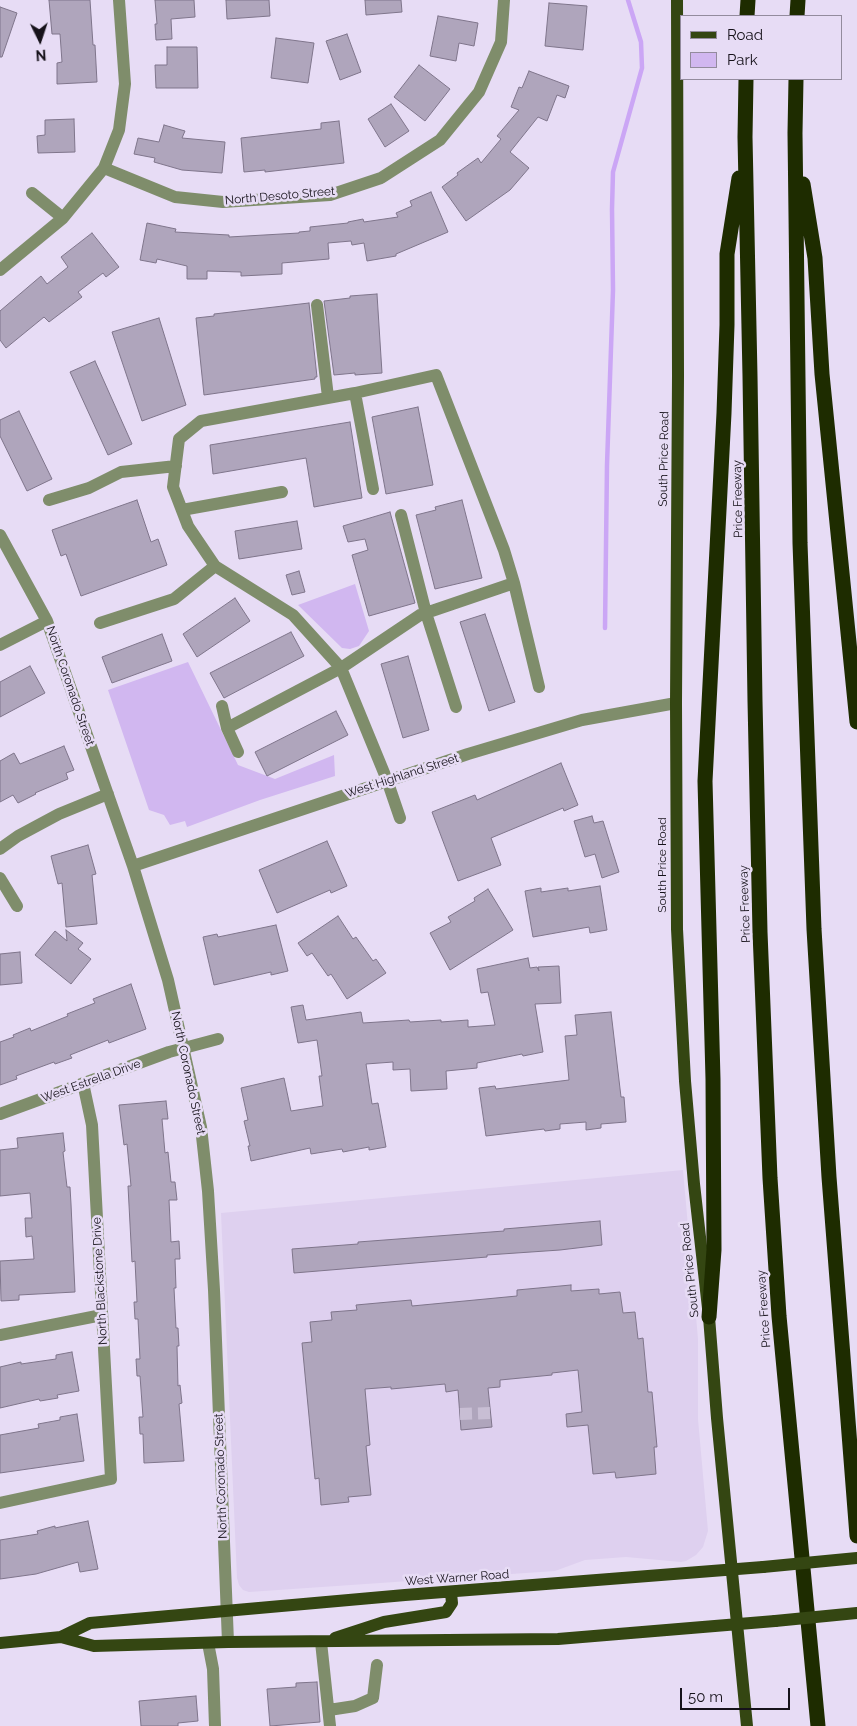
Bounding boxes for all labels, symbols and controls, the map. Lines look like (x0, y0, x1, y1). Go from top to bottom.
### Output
north arrow (15, 15, 65, 65)
legend (680, 15, 842, 80)
text: Road (727, 26, 763, 44)
text: N (35, 47, 47, 63)
text: Park (727, 51, 758, 69)
street label: North Desoto Street (224, 184, 336, 208)
street label: South Price Road (656, 411, 672, 507)
street label: Price Freeway (730, 460, 746, 538)
street label: North Coronado Street (43, 624, 97, 748)
street label: West Highland Street (344, 751, 460, 801)
street label: South Price Road (655, 817, 669, 913)
street label: Price Freeway (736, 865, 754, 943)
street label: North Coronado Street (168, 1010, 208, 1136)
street label: West Estrella Drive (39, 1056, 143, 1106)
street label: North Blackstone Drive (89, 1217, 111, 1345)
street label: South Price Road (678, 1222, 702, 1318)
street label: Price Freeway (754, 1270, 774, 1348)
street label: North Coronado Street (212, 1413, 230, 1539)
street label: West Warner Road (404, 1567, 510, 1589)
scale bar (682, 1678, 792, 1710)
text: 50 m (688, 1688, 723, 1706)

